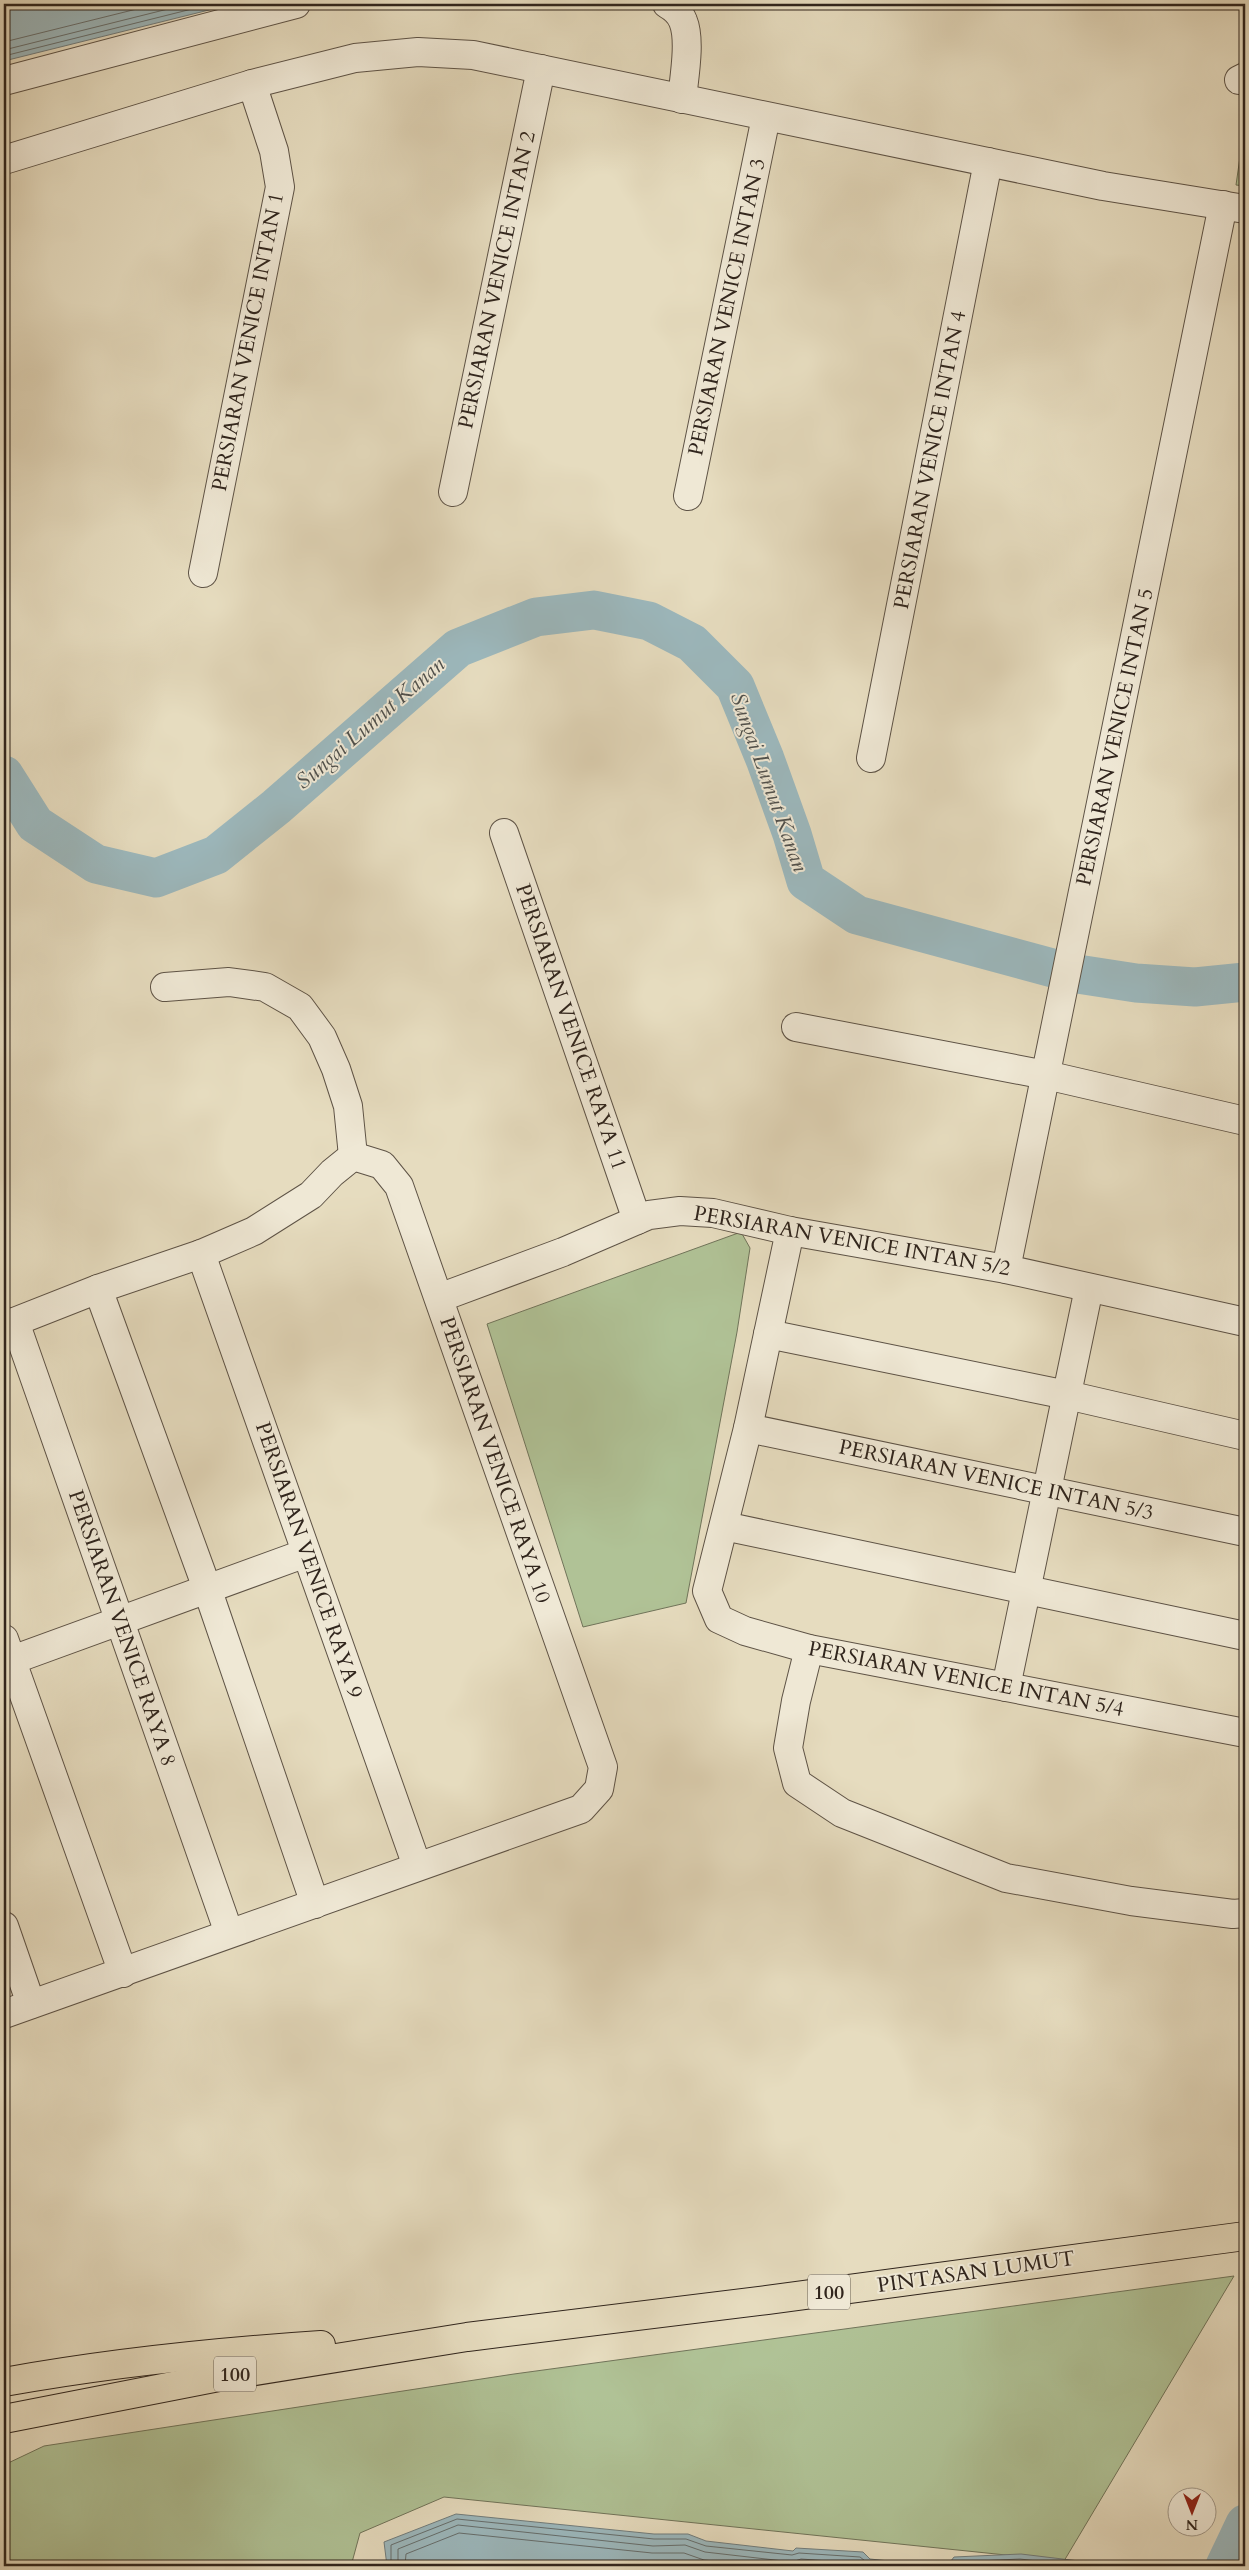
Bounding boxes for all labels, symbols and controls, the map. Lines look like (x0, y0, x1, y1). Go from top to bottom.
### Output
street label: PERSIARAN VENICE INTAN 2 (451, 128, 543, 431)
street label: PERSIARAN VENICE INTAN 3 (681, 156, 773, 458)
street label: PERSIARAN VENICE INTAN 1 (205, 190, 291, 494)
street label: PERSIARAN VENICE INTAN 4 (887, 308, 973, 612)
street label: PERSIARAN VENICE INTAN 5 (1069, 586, 1161, 888)
water label: Sungai Lumut Kanan (289, 650, 451, 796)
water label: Sungai Lumut Kanan (723, 688, 815, 876)
street label: PERSIARAN VENICE RAYA 11 (508, 880, 634, 1174)
street label: PERSIARAN VENICE INTAN 5/2 (691, 1199, 1013, 1283)
street label: PERSIARAN VENICE RAYA 10 (432, 1313, 558, 1607)
street label: PERSIARAN VENICE RAYA 9 (248, 1418, 370, 1702)
street label: PERSIARAN VENICE INTAN 5/3 (836, 1432, 1156, 1528)
street label: PERSIARAN VENICE RAYA 8 (61, 1486, 183, 1770)
street label: PERSIARAN VENICE INTAN 5/4 (806, 1634, 1127, 1724)
street label: PINTASAN LUMUT (875, 2244, 1077, 2300)
road number: 100 (808, 2274, 850, 2310)
road number: 100 (214, 2356, 256, 2392)
north arrow (1166, 2488, 1216, 2538)
text: N (1186, 2515, 1198, 2534)

